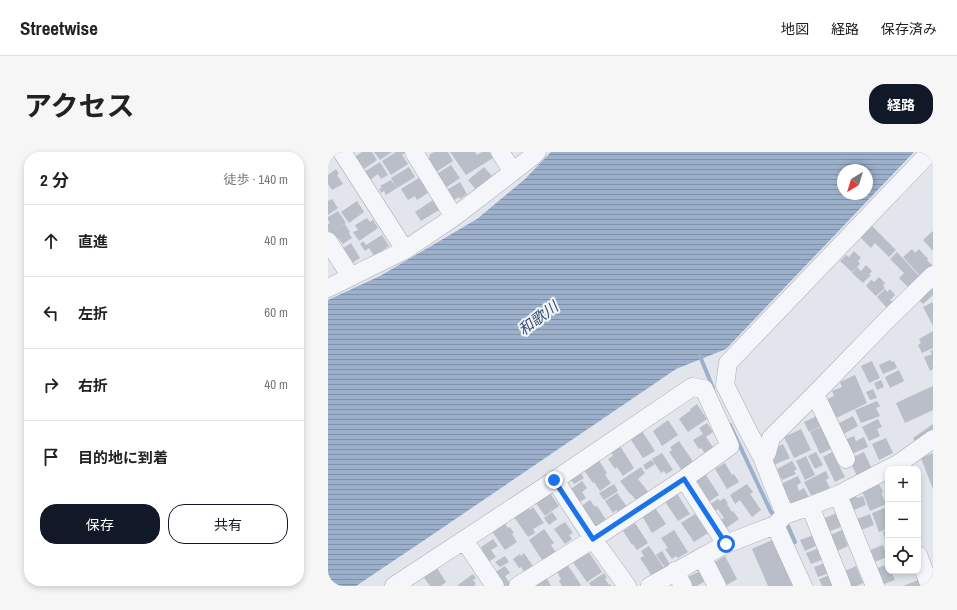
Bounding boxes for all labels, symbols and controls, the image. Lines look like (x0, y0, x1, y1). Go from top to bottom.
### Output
text: Streetwise (20, 15, 98, 41)
text: 地図 (781, 20, 809, 38)
text: 経路 (831, 20, 859, 38)
text: 保存済み (881, 20, 937, 38)
button: 経路 (869, 84, 933, 124)
text: アクセス (24, 87, 135, 125)
north arrow (837, 164, 873, 200)
text: 2 分 (40, 168, 69, 191)
text: 徒歩 · 140 m (223, 171, 288, 188)
icon: ahead (40, 230, 62, 252)
text: 直進 (78, 231, 108, 252)
text: 40 m (264, 232, 288, 249)
water label: 和歌川 (514, 295, 564, 340)
icon: left (40, 302, 62, 324)
text: 左折 (78, 303, 108, 324)
text: 60 m (264, 304, 288, 321)
icon: right (40, 374, 62, 396)
text: 右折 (78, 375, 108, 396)
text: 40 m (264, 376, 288, 393)
icon: arrive (40, 446, 62, 468)
text: 目的地に到着 (78, 447, 168, 468)
map controls (885, 466, 921, 574)
button: + (885, 466, 921, 502)
route end (545, 471, 563, 489)
button: − (885, 502, 921, 538)
button: 保存 (40, 504, 160, 544)
button: 共有 (168, 504, 288, 544)
route start (717, 535, 735, 553)
button: locate (885, 538, 921, 574)

